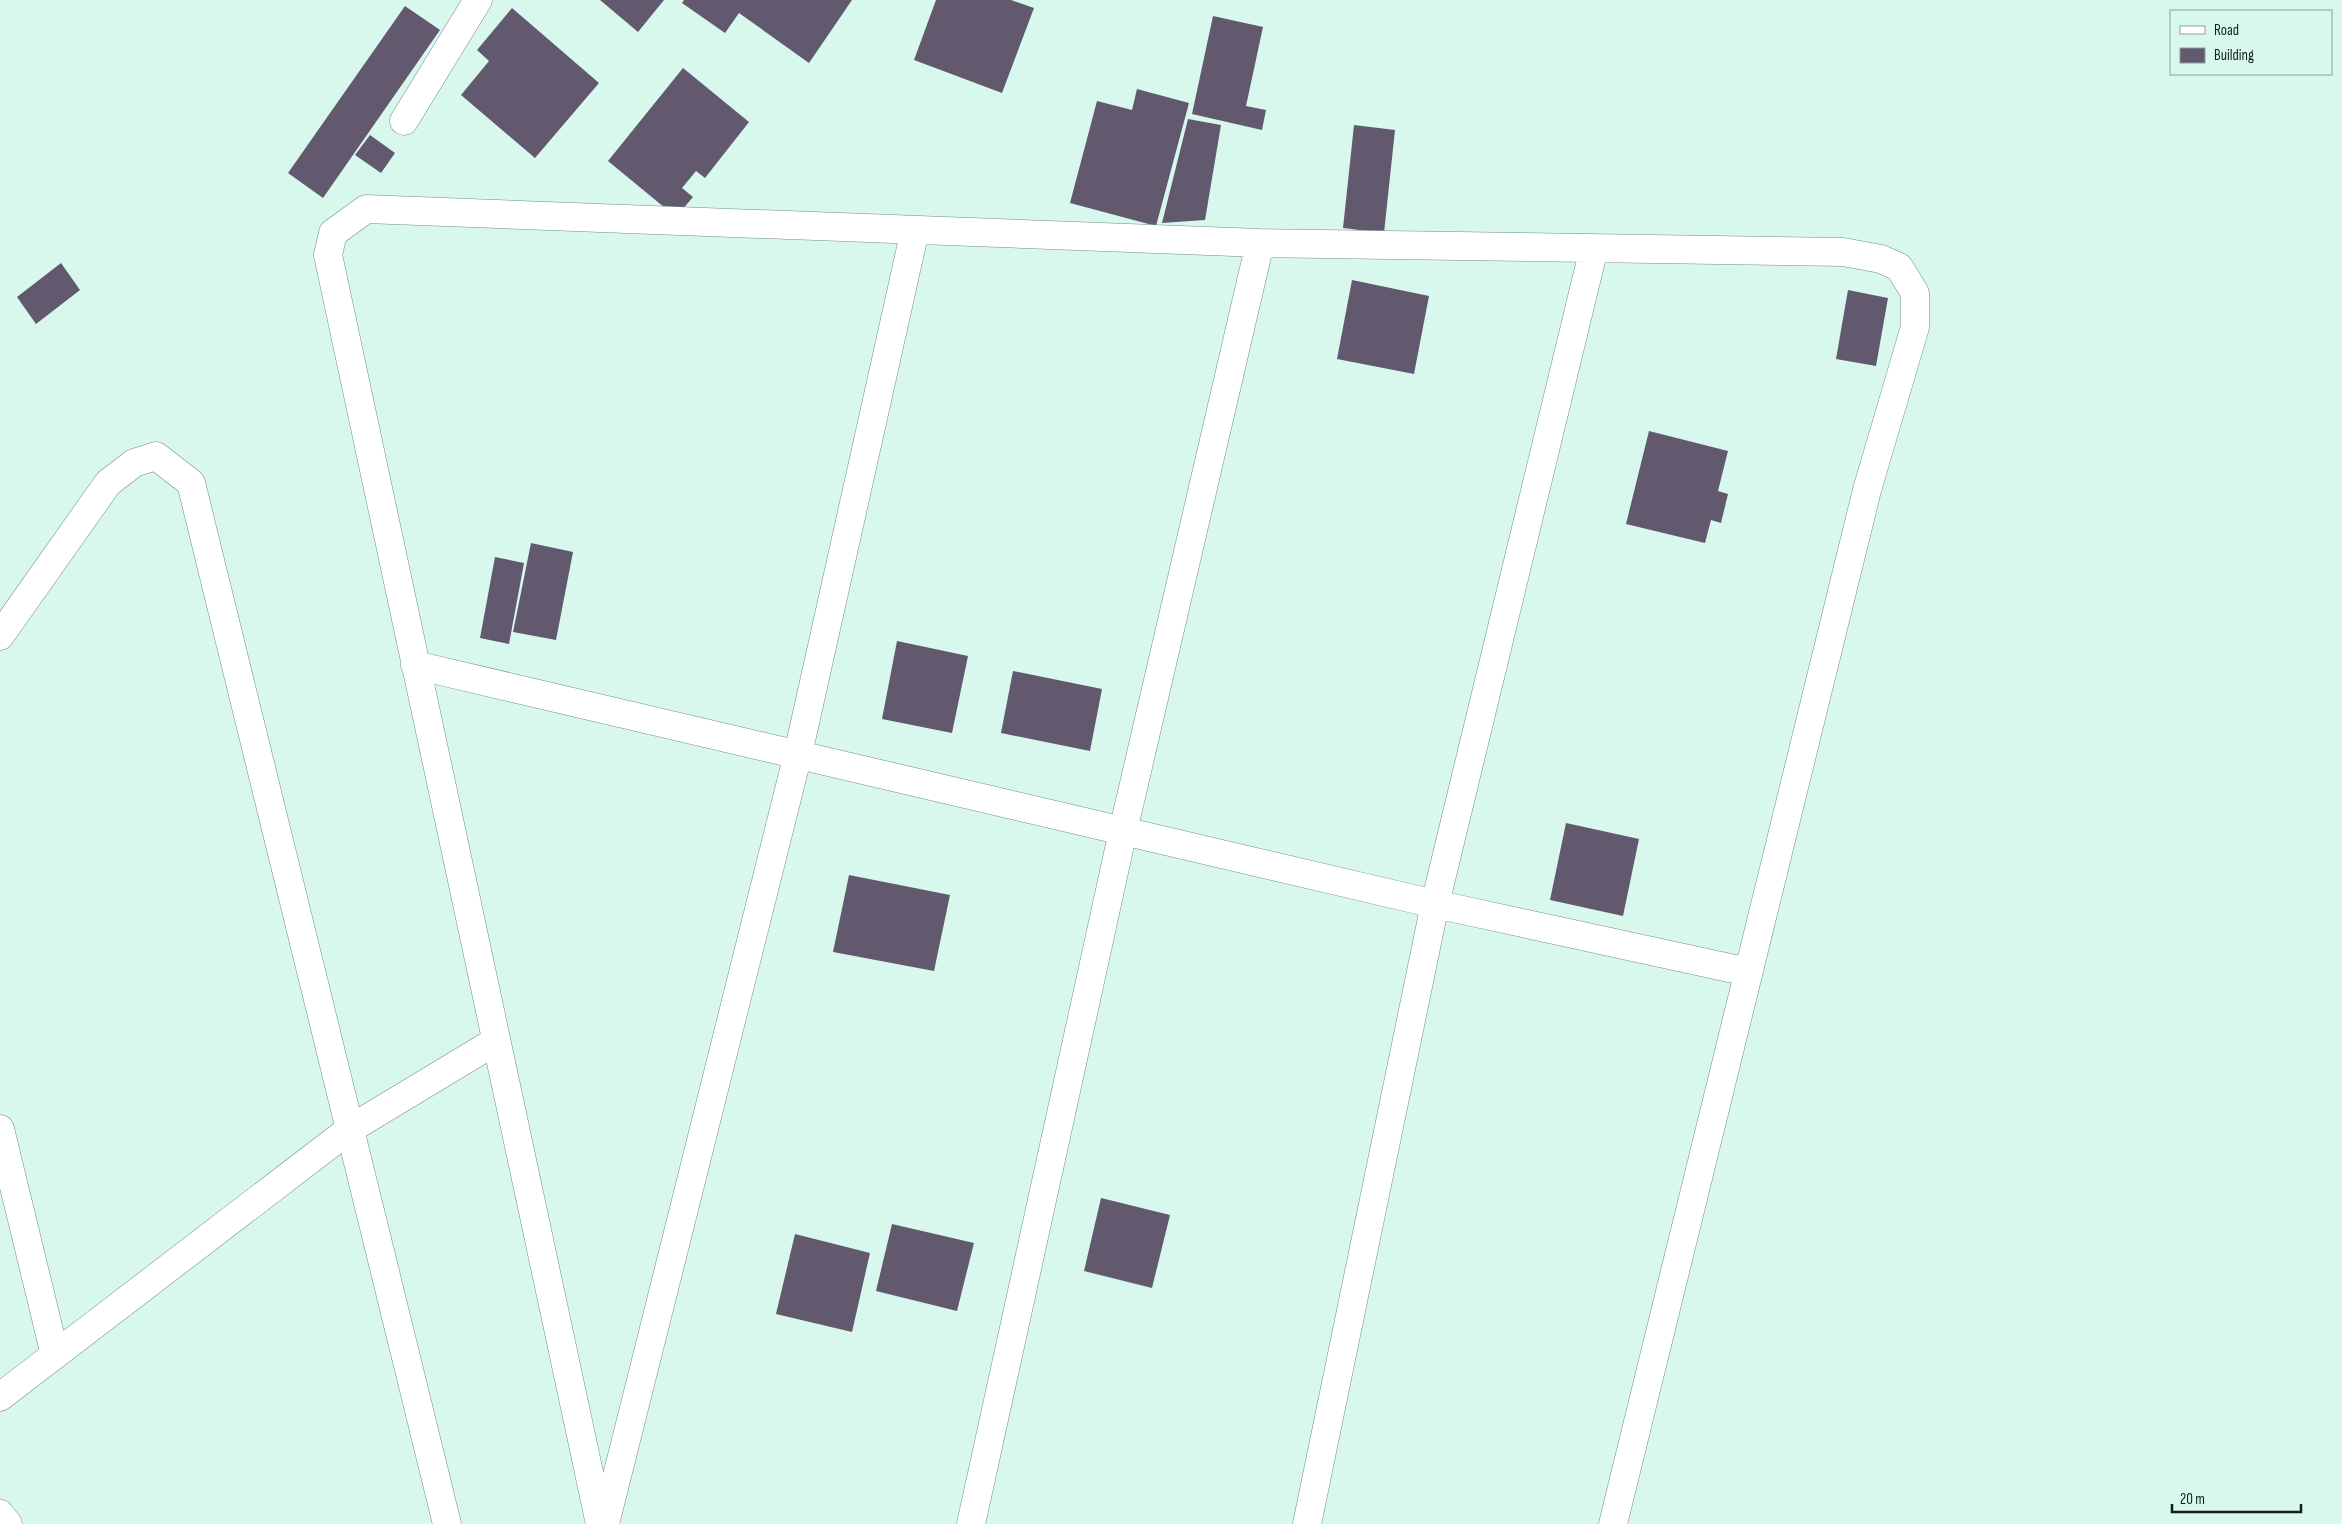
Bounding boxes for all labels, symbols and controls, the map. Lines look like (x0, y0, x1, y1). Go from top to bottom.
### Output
legend (2170, 10, 2332, 75)
text: Road (2214, 21, 2239, 40)
text: Building (2214, 46, 2254, 65)
scale bar (2172, 1482, 2301, 1514)
text: 20 m (2180, 1490, 2205, 1509)

